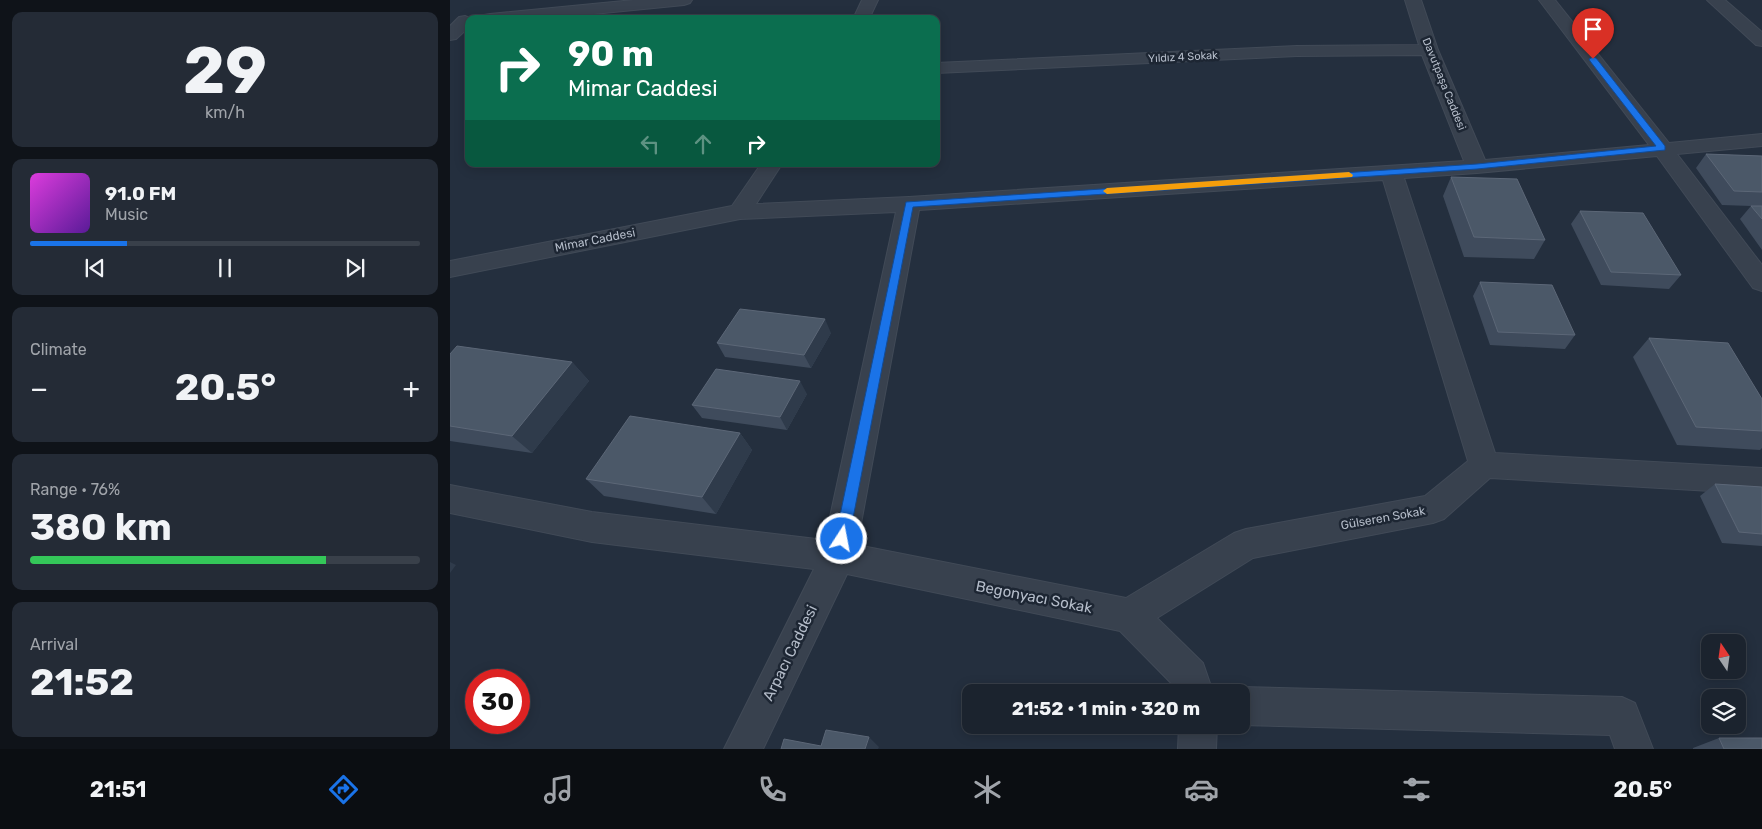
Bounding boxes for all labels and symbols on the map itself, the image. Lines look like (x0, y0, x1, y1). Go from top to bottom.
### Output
pin (1572, 8, 1614, 59)
street label: Davutpaşa Caddesi (1420, 36, 1468, 132)
street label: Yıldız 4 Sokak (1148, 49, 1218, 65)
street label: Mimar Caddesi (554, 225, 636, 255)
street label: Gülseren Sokak (1340, 504, 1427, 532)
position arrow (815, 512, 867, 564)
street label: Begonyacı Sokak (974, 577, 1094, 617)
street label: Arpacı Caddesi (759, 602, 821, 704)
north arrow (1701, 634, 1746, 679)
speed limit sign: 30 (465, 669, 530, 734)

